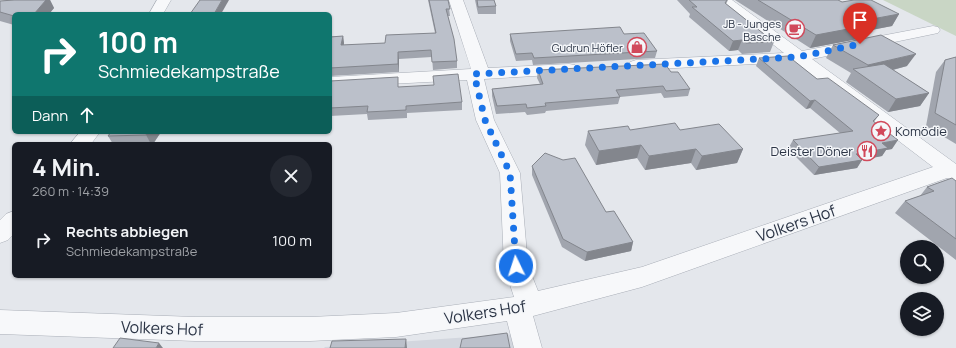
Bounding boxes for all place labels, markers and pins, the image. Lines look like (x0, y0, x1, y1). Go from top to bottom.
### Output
pin (843, 3, 877, 44)
place label: JB - Junges Basche (723, 16, 782, 44)
cafe icon: JB - Junges Basche (784, 18, 806, 40)
shop icon: Gudrun Höfler (626, 36, 648, 58)
place label: Gudrun Höfler (552, 40, 623, 55)
place icon: Komödie (870, 120, 892, 142)
place label: Komödie (895, 122, 947, 140)
restaurant icon: Deister Döner (856, 140, 878, 162)
place label: Deister Döner (771, 142, 853, 160)

